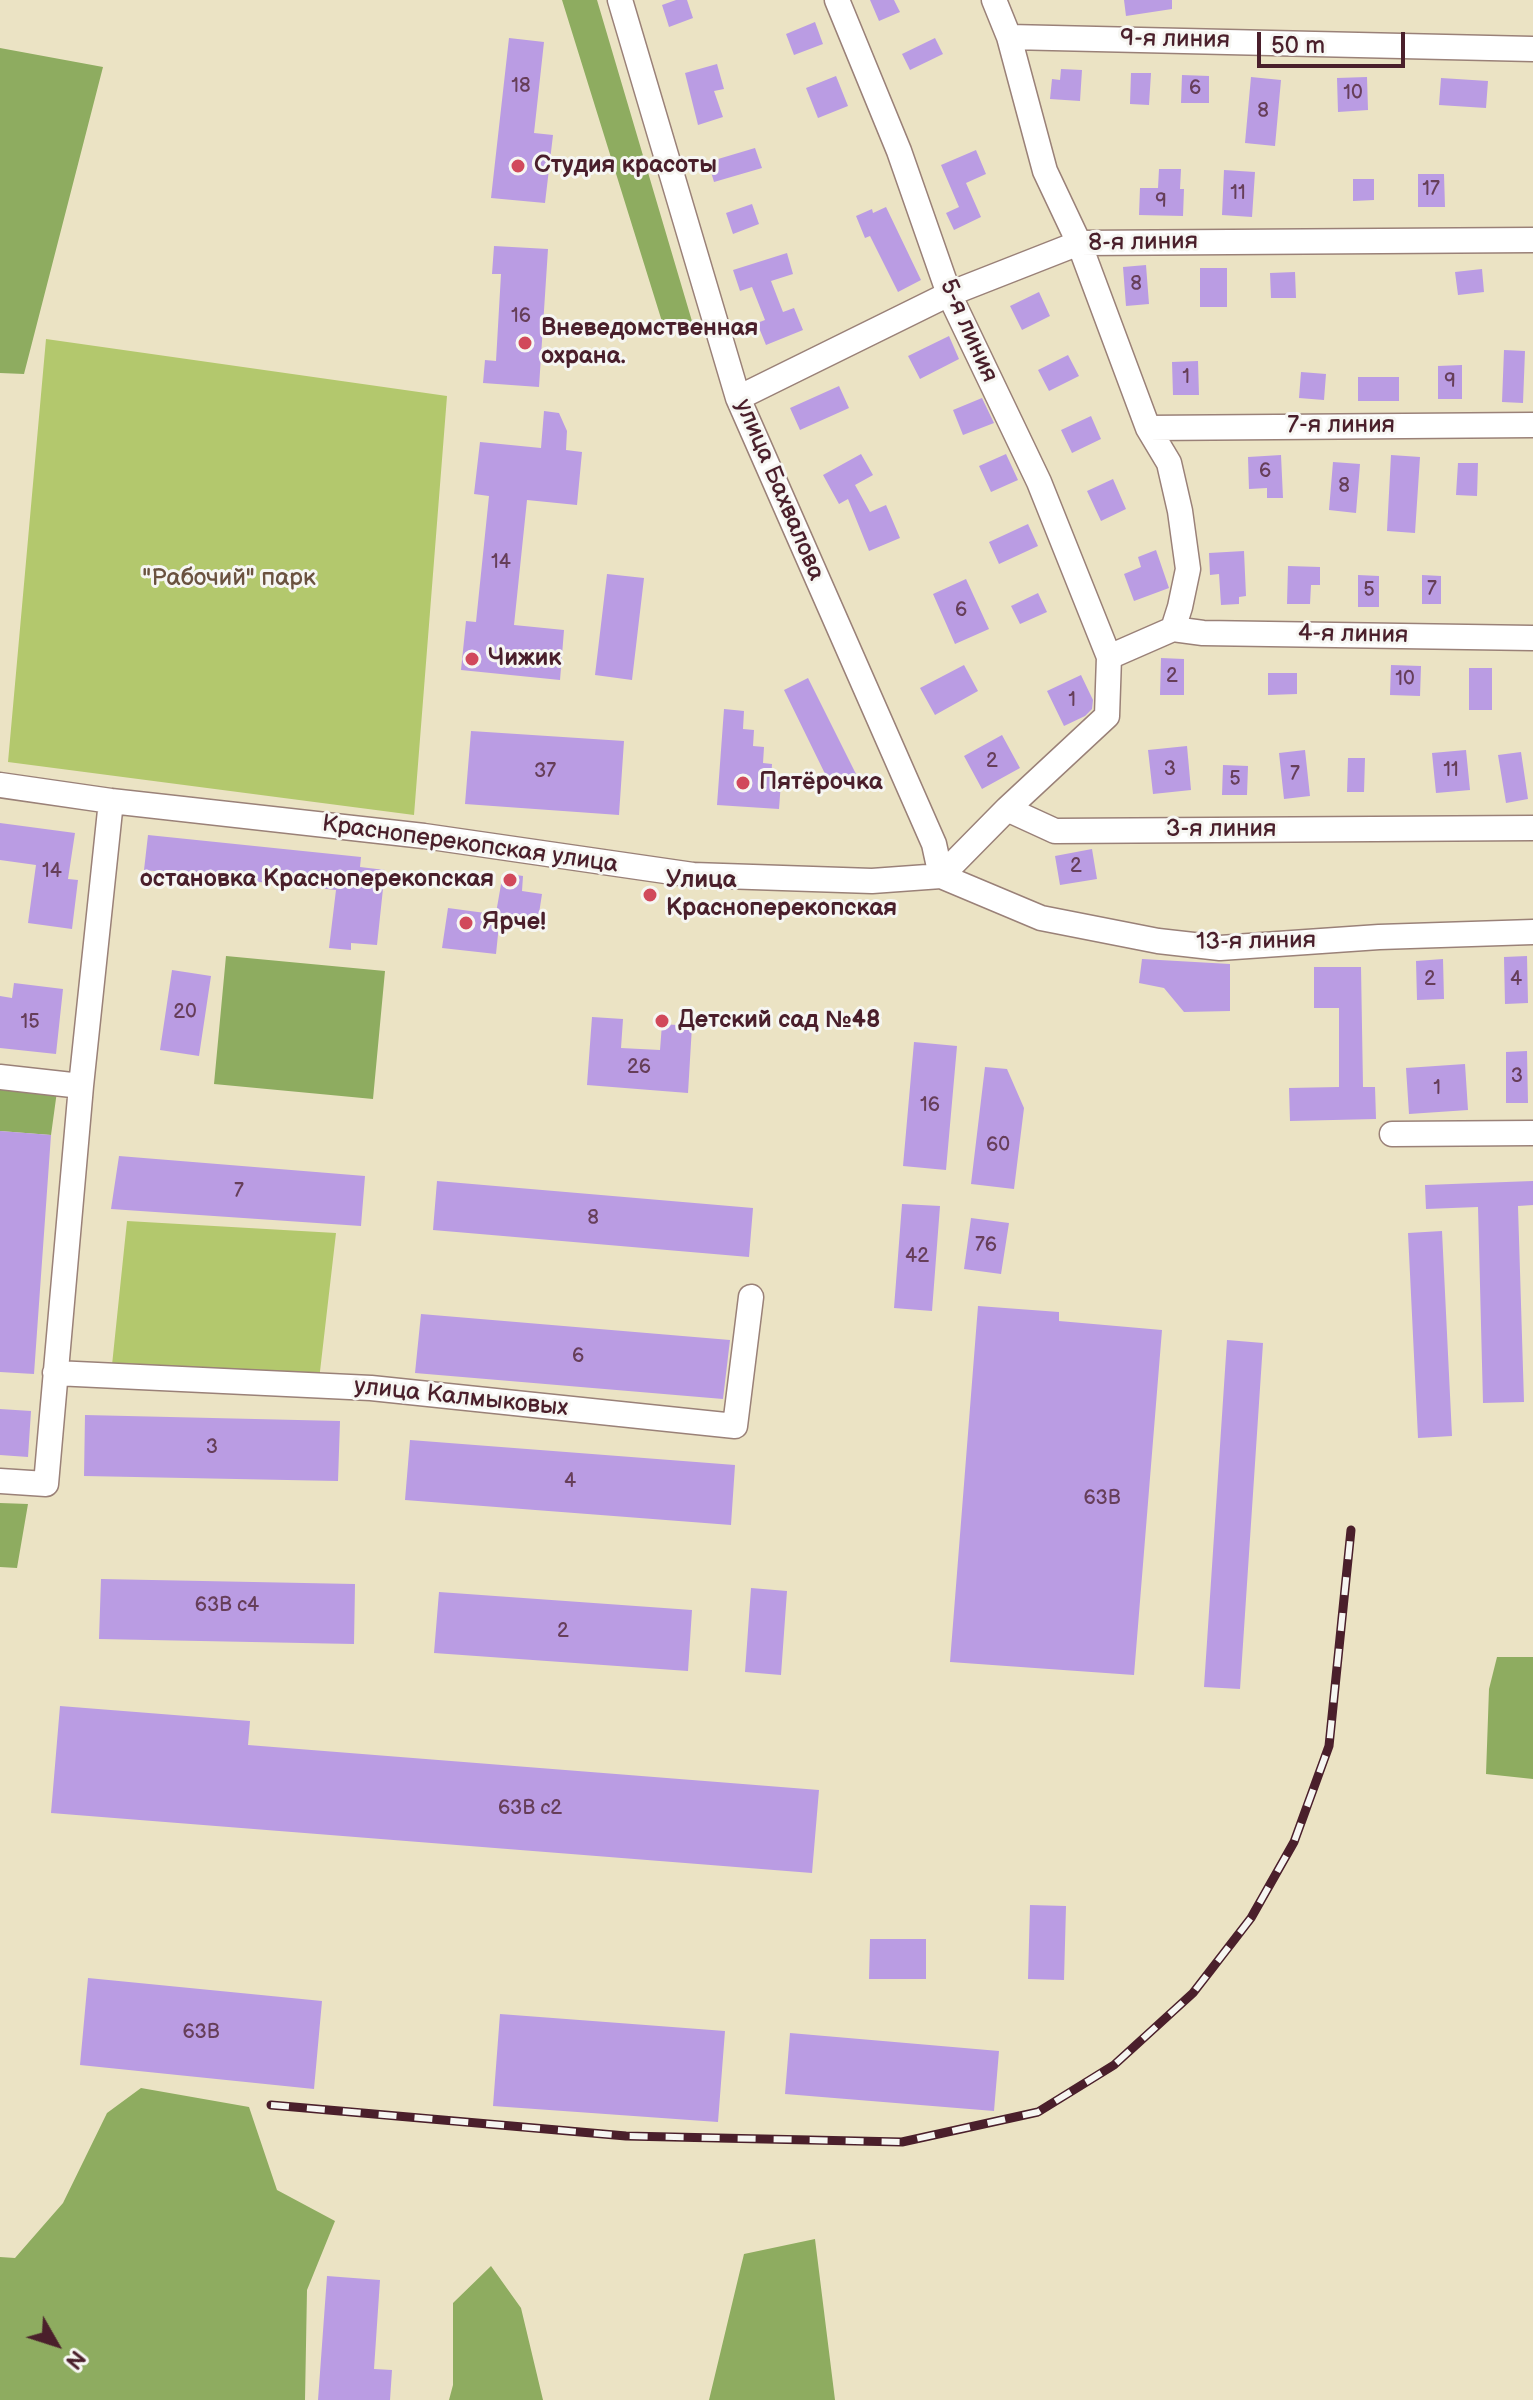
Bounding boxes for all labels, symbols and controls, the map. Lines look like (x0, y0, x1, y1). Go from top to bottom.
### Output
scale bar (1261, 16, 1409, 66)
street label: 9-я линия (1120, 25, 1230, 55)
text: 50 m (1271, 31, 1325, 60)
house number: 18 (511, 75, 531, 99)
house number: 6 (1189, 77, 1201, 101)
house number: 10 (1343, 82, 1363, 106)
house number: 8 (1257, 100, 1269, 124)
place label: Студия красоты (534, 152, 717, 180)
marker: Студия красоты (509, 157, 527, 175)
house number: 17 (1422, 178, 1440, 202)
house number: 11 (1230, 182, 1246, 206)
house number: 9 (1155, 190, 1167, 214)
street label: 8-я линия (1088, 228, 1198, 258)
house number: 8 (1130, 273, 1142, 297)
street label: 5-я линия (933, 275, 1003, 387)
house number: 16 (511, 305, 531, 329)
place label: Вневедомственная охрана. (541, 315, 758, 371)
marker: Вневедомственная охрана. (516, 334, 534, 352)
house number: 1 (1182, 366, 1190, 390)
house number: 9 (1444, 370, 1456, 394)
street label: улица Бахвалова (728, 395, 830, 585)
street label: 7-я линия (1287, 412, 1395, 440)
house number: 6 (1259, 460, 1271, 484)
house number: 8 (1338, 475, 1350, 499)
house number: 14 (491, 551, 511, 575)
park label: "Рабочий" парк (142, 565, 316, 593)
house number: 7 (1427, 578, 1437, 602)
house number: 5 (1363, 579, 1375, 603)
house number: 6 (955, 599, 967, 623)
street label: 4-я линия (1297, 620, 1409, 650)
place label: Чижик (488, 645, 561, 673)
marker: Чижик (463, 650, 481, 668)
house number: 2 (1166, 665, 1178, 689)
house number: 10 (1395, 668, 1415, 692)
house number: 1 (1068, 689, 1076, 713)
house number: 2 (986, 750, 998, 774)
house number: 3 (1164, 758, 1176, 782)
house number: 11 (1443, 759, 1459, 783)
house number: 37 (534, 760, 556, 784)
house number: 7 (1290, 763, 1300, 787)
house number: 5 (1229, 768, 1241, 792)
place label: Пятёрочка (759, 769, 883, 797)
marker: Пятёрочка (734, 774, 752, 792)
street label: Красноперекопская улица (320, 810, 620, 880)
street label: 3-я линия (1166, 816, 1276, 844)
house number: 2 (1070, 855, 1082, 879)
house number: 14 (42, 860, 62, 884)
place label: остановка Красноперекопская (140, 866, 494, 894)
place label: Улица Красноперекопская (666, 867, 897, 923)
marker: остановка Красноперекопская (501, 871, 519, 889)
marker: Улица Красноперекопская (641, 886, 659, 904)
place label: Ярче! (482, 909, 546, 937)
marker: Ярче! (457, 914, 475, 932)
street label: 13-я линия (1196, 927, 1316, 957)
house number: 2 (1424, 968, 1436, 992)
house number: 4 (1510, 968, 1522, 992)
house number: 20 (173, 1001, 197, 1025)
place label: Детский сад №48 (678, 1007, 880, 1035)
house number: 15 (20, 1011, 40, 1035)
marker: Детский сад №48 (653, 1012, 671, 1030)
house number: 26 (627, 1056, 651, 1080)
house number: 3 (1511, 1065, 1523, 1089)
house number: 1 (1433, 1077, 1441, 1101)
house number: 16 (920, 1094, 940, 1118)
house number: 60 (986, 1134, 1010, 1158)
house number: 7 (234, 1180, 244, 1204)
house number: 8 (587, 1207, 599, 1231)
house number: 76 (975, 1234, 997, 1258)
house number: 42 (905, 1245, 929, 1269)
house number: 6 (572, 1345, 584, 1369)
street label: улица Калмыковых (353, 1372, 569, 1424)
house number: 3 (206, 1436, 218, 1460)
house number: 4 (564, 1470, 576, 1494)
house number: 63В (1083, 1487, 1121, 1511)
house number: 63В с4 (195, 1594, 259, 1618)
house number: 2 (557, 1620, 569, 1644)
house number: 63В с2 (498, 1797, 562, 1821)
house number: 63В (182, 2021, 220, 2045)
north arrow (16, 2304, 96, 2384)
text: N (59, 2344, 91, 2374)

